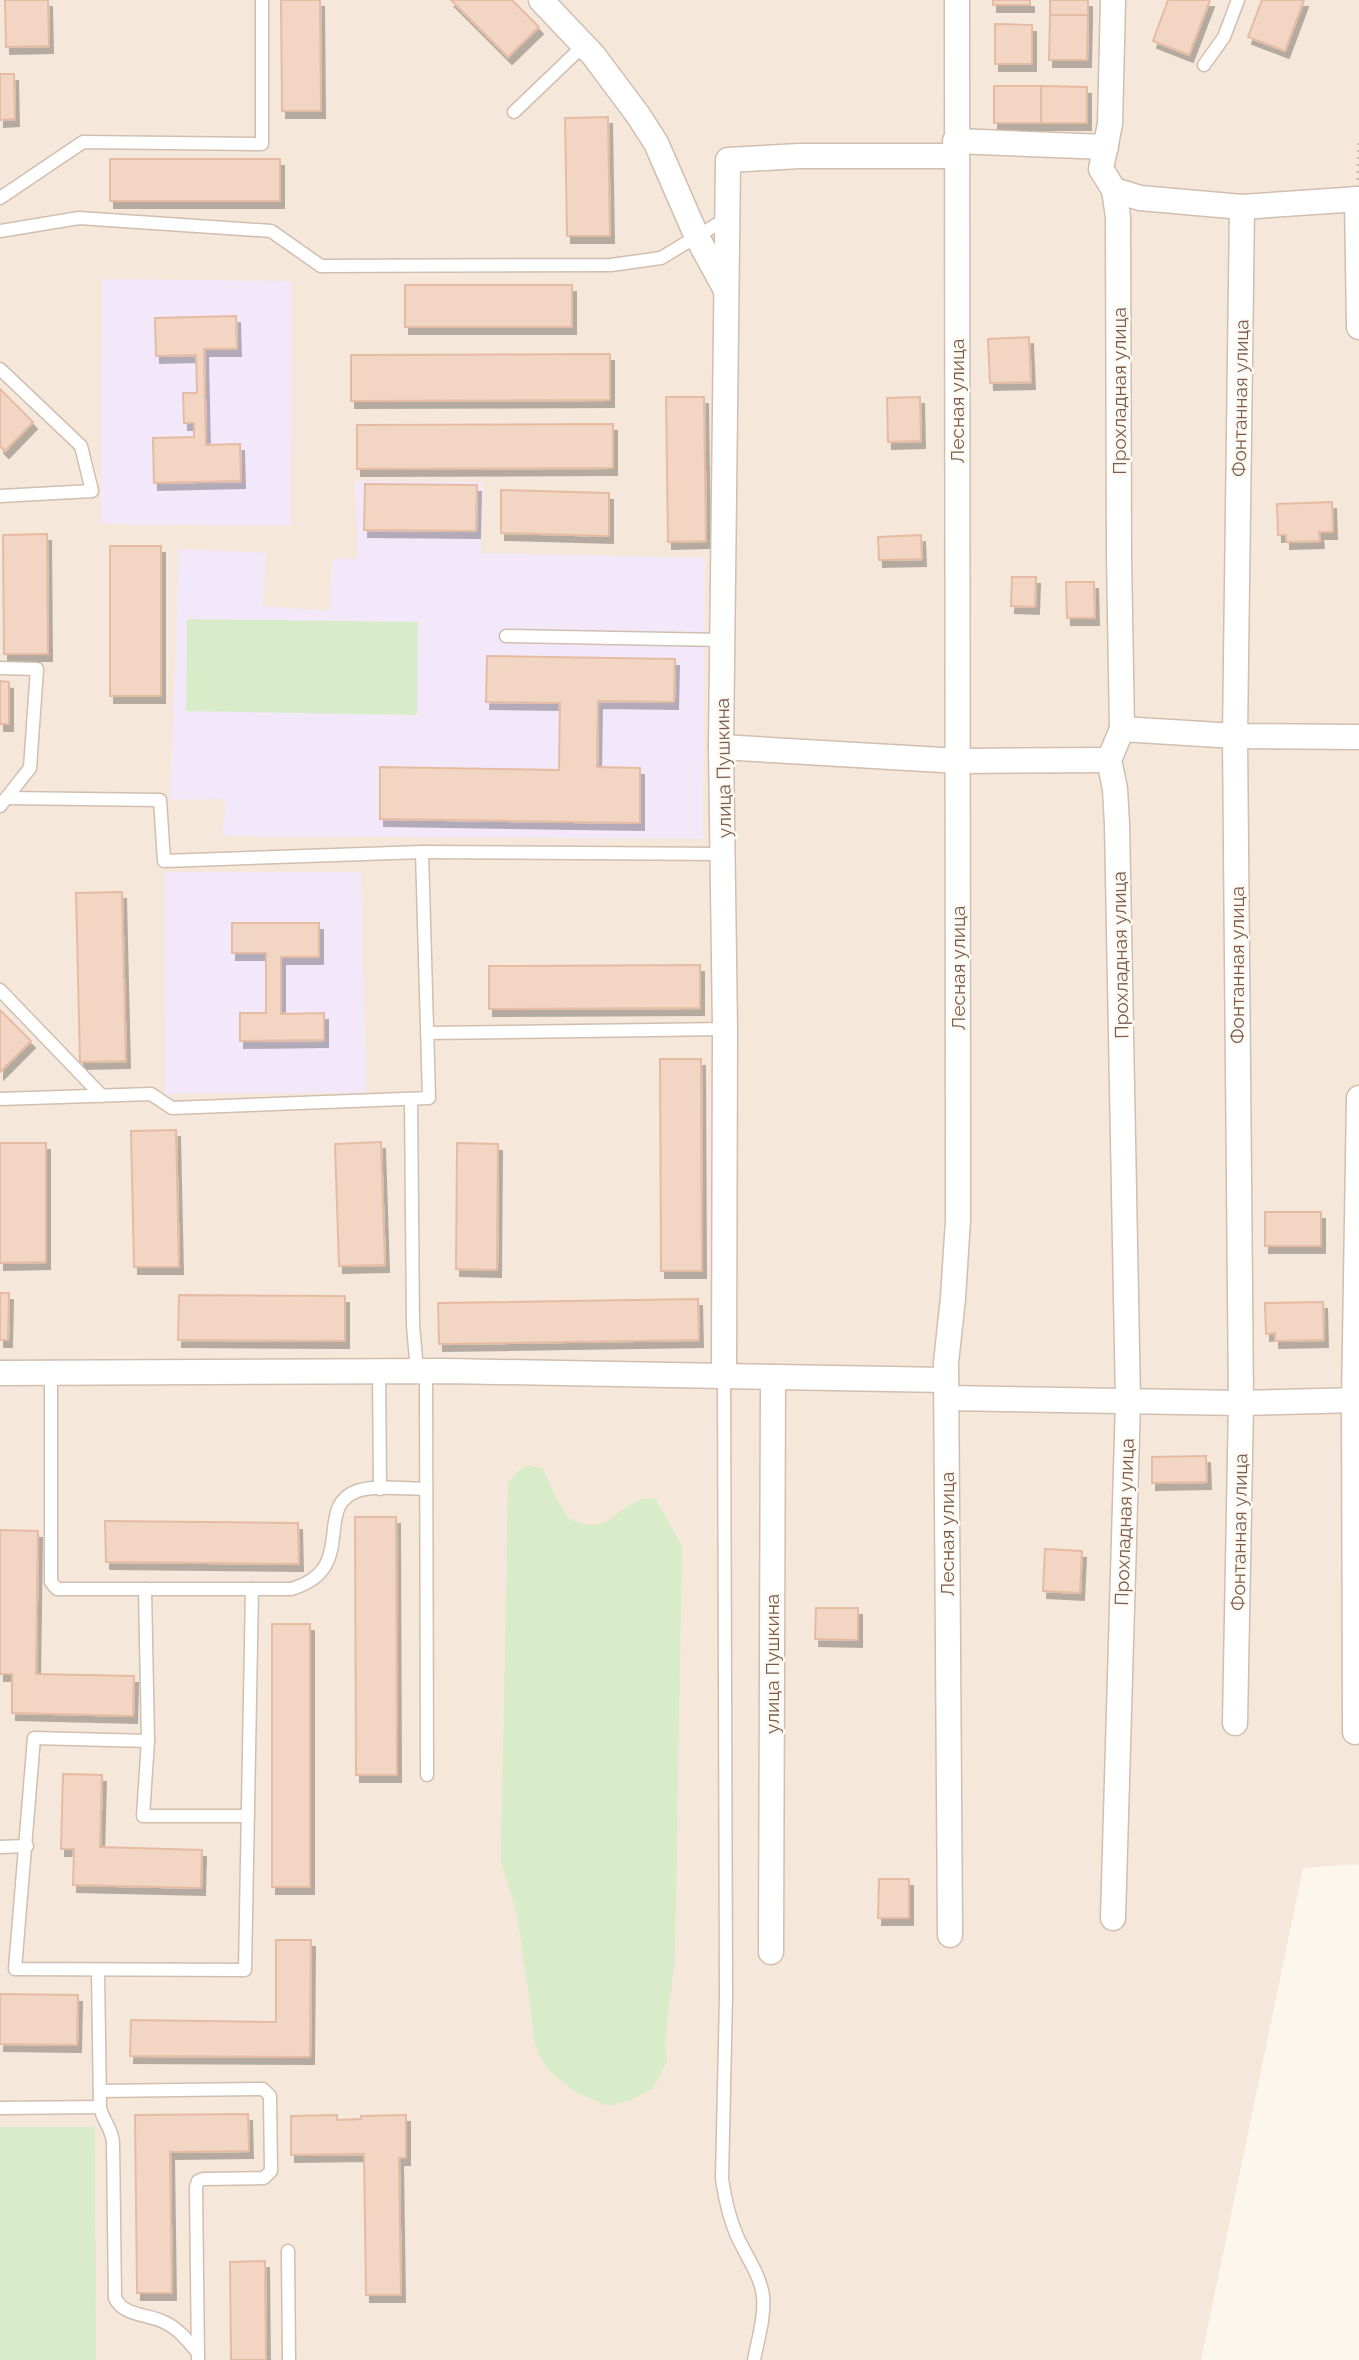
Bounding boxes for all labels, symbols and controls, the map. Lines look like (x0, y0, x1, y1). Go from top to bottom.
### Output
street label: Прохладная улица (1108, 307, 1130, 475)
street label: Фонтанная улица (1228, 319, 1252, 477)
street label: Лесная улица (946, 339, 968, 463)
street label: улица Пушкина (711, 698, 735, 838)
street label: Прохладная улица (1108, 871, 1132, 1039)
street label: Фонтанная улица (1226, 886, 1248, 1044)
street label: Лесная улица (947, 906, 969, 1030)
street label: Прохладная улица (1110, 1438, 1138, 1606)
street label: Фонтанная улица (1227, 1453, 1251, 1611)
street label: Лесная улица (936, 1472, 958, 1596)
street label: улица Пушкина (761, 1594, 783, 1734)

